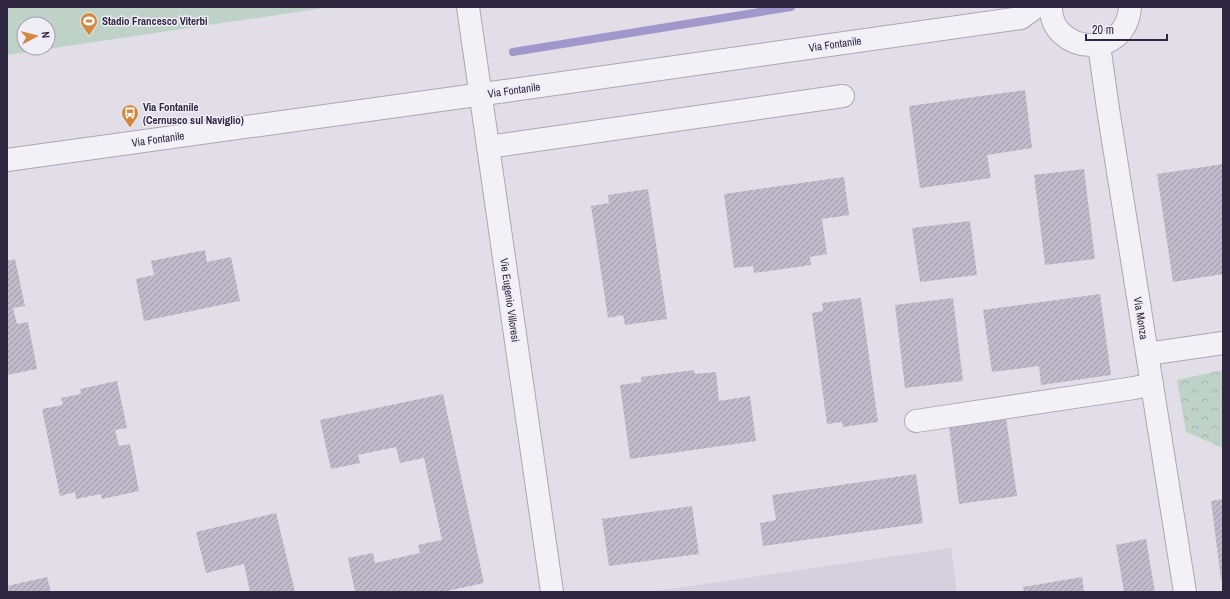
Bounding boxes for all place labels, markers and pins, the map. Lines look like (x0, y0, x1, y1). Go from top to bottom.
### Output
sports icon: Stadio Francesco Viterbi (79, 11, 99, 36)
place label: Stadio Francesco Viterbi (102, 14, 208, 28)
place label: Via Fontanile (Cernusco sul Naviglio) (143, 100, 244, 127)
bus stop icon: Via Fontanile (Cernusco sul Naviglio) (120, 103, 140, 128)

